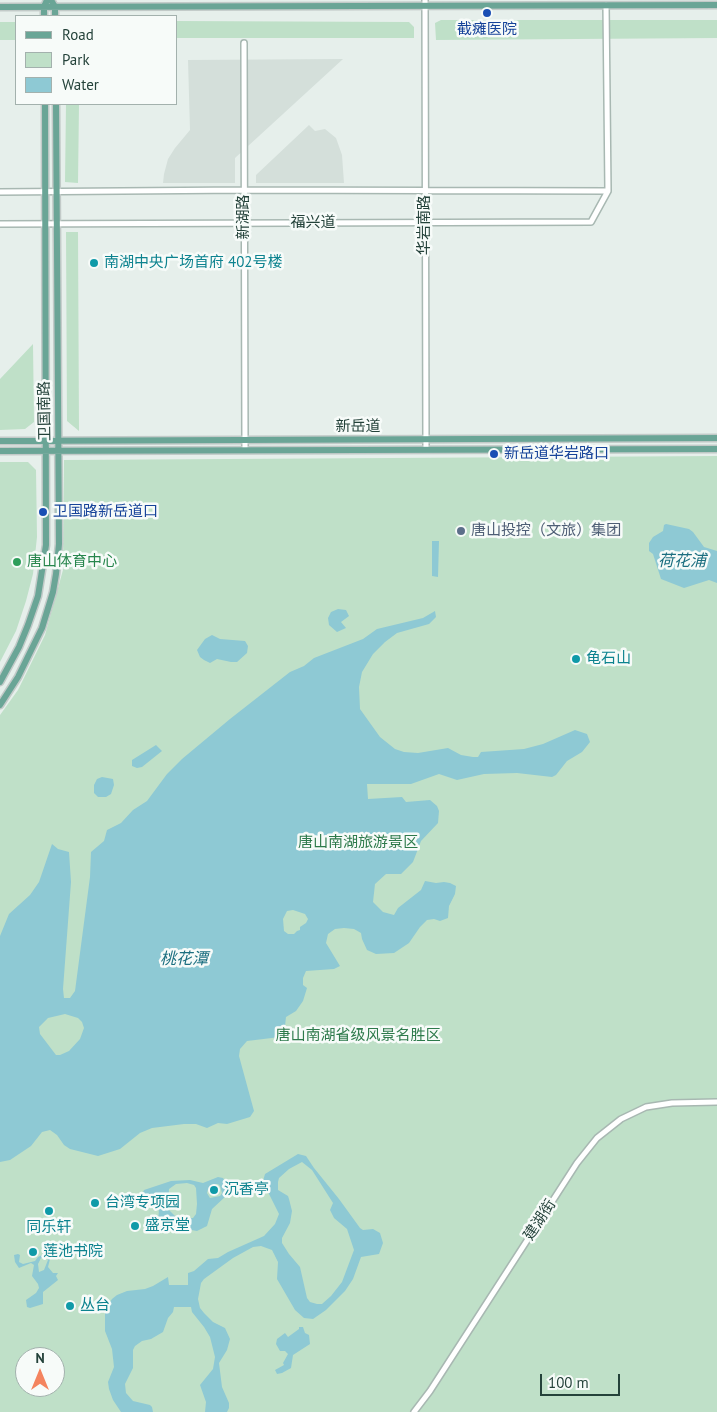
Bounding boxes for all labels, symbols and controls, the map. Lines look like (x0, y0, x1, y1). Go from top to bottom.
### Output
marker: 截瘫医院 (481, 7, 493, 19)
legend (15, 15, 178, 105)
place label: 截瘫医院 (457, 21, 517, 39)
text: Road (62, 25, 94, 44)
text: Park (62, 50, 90, 69)
text: Water (62, 75, 99, 94)
street label: 新湖路 (235, 195, 253, 239)
street label: 华岩南路 (416, 195, 434, 255)
street label: 福兴道 (291, 214, 335, 232)
place label: 南湖中央广场首府 402号楼 (104, 254, 283, 272)
marker: 南湖中央广场首府 402号楼 (88, 257, 100, 269)
street label: 卫国南路 (35, 381, 55, 441)
street label: 新岳道 (336, 418, 380, 436)
place label: 新岳道华岩路口 (504, 445, 609, 463)
marker: 新岳道华岩路口 (488, 448, 500, 460)
place label: 卫国路新岳道口 (53, 503, 158, 521)
marker: 卫国路新岳道口 (37, 506, 49, 518)
place label: 唐山投控（文旅）集团 (471, 522, 621, 540)
marker: 唐山投控（文旅）集团 (455, 525, 467, 537)
water label: 荷花浦 (658, 551, 706, 571)
place label: 唐山体育中心 (27, 553, 117, 571)
marker: 唐山体育中心 (11, 556, 23, 568)
place label: 龟石山 (586, 650, 631, 668)
marker: 龟石山 (570, 653, 582, 665)
park label: 唐山南湖旅游景区 (298, 834, 418, 852)
water label: 桃花潭 (160, 949, 208, 969)
park label: 唐山南湖省级风景名胜区 (276, 1027, 440, 1045)
place label: 沉香亭 (224, 1181, 269, 1199)
marker: 沉香亭 (208, 1184, 220, 1196)
place label: 台湾专项园 (105, 1194, 180, 1212)
street label: 建湖街 (520, 1196, 560, 1244)
marker: 台湾专项园 (89, 1197, 101, 1209)
marker: 同乐轩 (43, 1205, 55, 1217)
place label: 盛京堂 (145, 1217, 190, 1235)
place label: 同乐轩 (27, 1219, 71, 1237)
marker: 盛京堂 (129, 1220, 141, 1232)
place label: 莲池书院 (43, 1243, 103, 1261)
marker: 莲池书院 (27, 1246, 39, 1258)
place label: 丛台 (80, 1297, 110, 1315)
marker: 丛台 (64, 1300, 76, 1312)
north arrow (15, 1347, 65, 1397)
text: N (35, 1349, 45, 1367)
scale bar (542, 1364, 622, 1396)
text: 100 m (548, 1373, 589, 1392)

